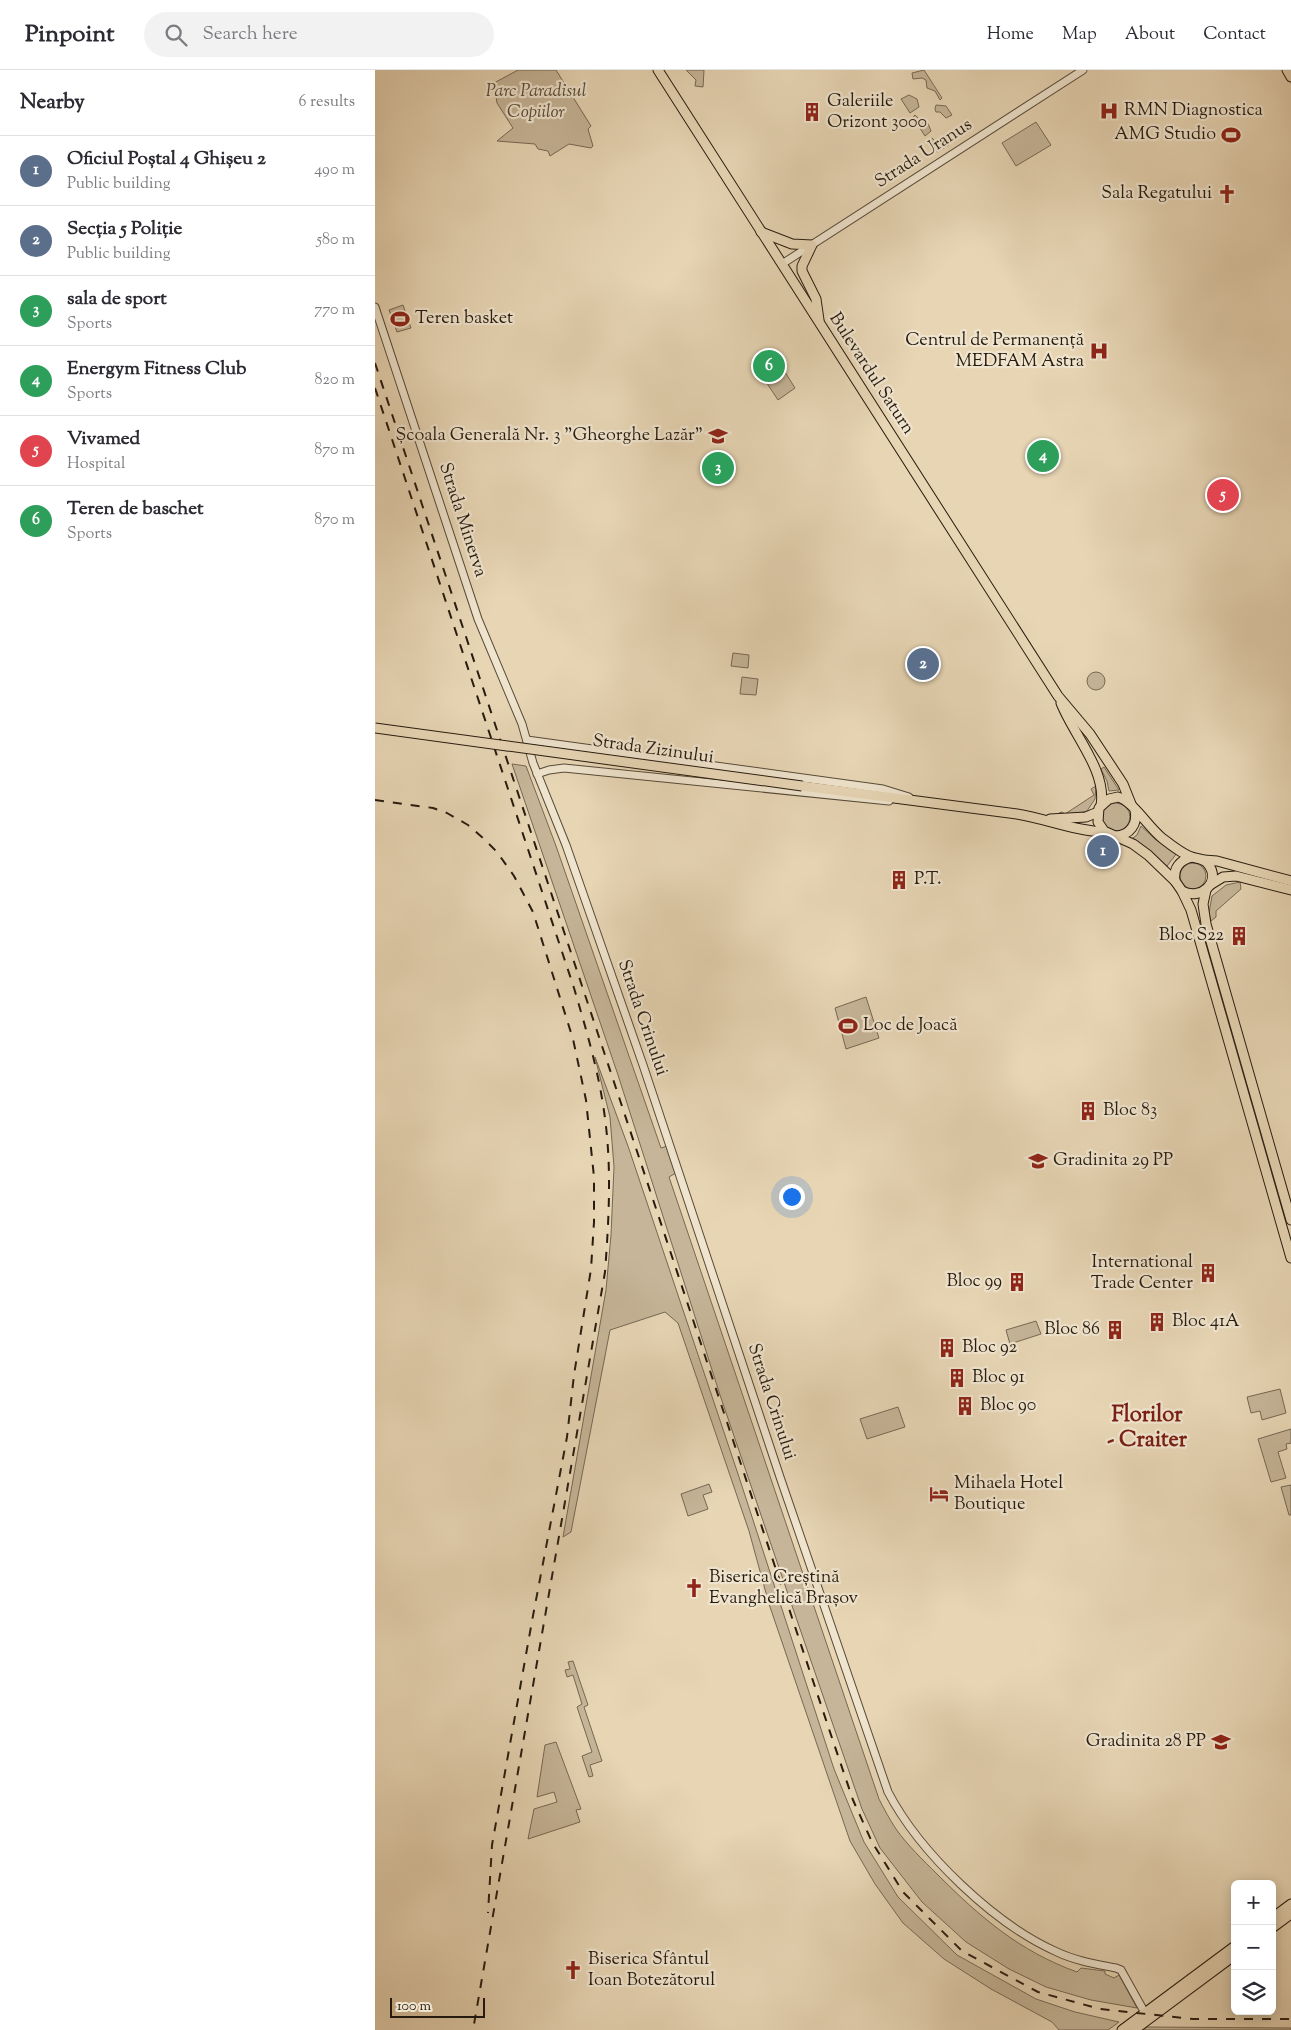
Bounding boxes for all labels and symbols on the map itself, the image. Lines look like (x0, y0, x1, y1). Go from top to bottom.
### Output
park label: Parc Paradisul Copiilor (486, 79, 587, 126)
place label: Galeriile Orizont 3000 (827, 89, 927, 136)
place label: RMN Diagnostica (1124, 98, 1263, 124)
hospital icon: RMN Diagnostica (1098, 100, 1120, 122)
building icon: Galeriile Orizont 3000 (801, 101, 823, 123)
street label: Strada Uranus (870, 113, 978, 195)
place label: AMG Studio (1114, 122, 1216, 148)
sports icon: AMG Studio (1220, 124, 1242, 146)
place label: Sala Regatului (1101, 181, 1212, 207)
church icon: Sala Regatului (1216, 183, 1238, 205)
place label: Teren basket (415, 306, 513, 332)
sports icon: Teren basket (389, 308, 411, 330)
street label: Bulevardul Saturn (822, 308, 920, 440)
place label: Centrul de Permanență MEDFAM Astra (905, 328, 1084, 375)
hospital icon: Centrul de Permanență MEDFAM Astra (1088, 340, 1110, 362)
pin: 6 (753, 347, 785, 385)
place label: Școala Generală Nr. 3 "Gheorghe Lazăr" (396, 423, 703, 449)
school or university icon: Școala Generală Nr. 3 "Gheorghe Lazăr" (707, 425, 729, 447)
pin: 4 (1027, 437, 1059, 475)
pin: 3 (702, 449, 734, 487)
street label: Strada Minerva (431, 459, 493, 581)
pin: 5 (1207, 476, 1239, 514)
pin: 2 (907, 645, 939, 683)
street label: Strada Zizinului (591, 729, 715, 771)
pin: 1 (1087, 832, 1119, 870)
place label: P.T. (914, 867, 941, 893)
building icon: P.T. (888, 869, 910, 891)
place label: Bloc S22 (1159, 923, 1225, 949)
building icon: Bloc S22 (1228, 925, 1250, 947)
street label: Strada Crinului (610, 956, 674, 1080)
place label: Loc de Joacă (863, 1013, 957, 1039)
sports icon: Loc de Joacă (837, 1015, 859, 1037)
place label: Bloc 83 (1103, 1098, 1157, 1124)
building icon: Bloc 83 (1077, 1100, 1099, 1122)
place label: Gradinita 29 PP (1053, 1148, 1173, 1174)
school or university icon: Gradinita 29 PP (1027, 1150, 1049, 1172)
your location (779, 1184, 805, 1210)
place label: International Trade Center (1091, 1250, 1193, 1297)
building icon: International Trade Center (1197, 1262, 1219, 1284)
place label: Bloc 99 (947, 1269, 1002, 1295)
building icon: Bloc 99 (1006, 1271, 1028, 1293)
place label: Bloc 41A (1172, 1309, 1240, 1335)
building icon: Bloc 41A (1146, 1311, 1168, 1333)
place label: Bloc 86 (1044, 1317, 1100, 1343)
building icon: Bloc 86 (1104, 1319, 1126, 1341)
place label: Bloc 92 (962, 1335, 1018, 1361)
building icon: Bloc 92 (936, 1337, 958, 1359)
street label: Strada Crinului (740, 1340, 802, 1464)
place label: Bloc 91 (972, 1365, 1025, 1391)
building icon: Bloc 91 (946, 1367, 968, 1389)
place label: Bloc 90 (980, 1393, 1036, 1419)
building icon: Bloc 90 (954, 1395, 976, 1417)
district label: Florilor - Craiter (1107, 1400, 1188, 1457)
place label: Mihaela Hotel Boutique (954, 1471, 1063, 1518)
hotel icon: Mihaela Hotel Boutique (928, 1483, 950, 1505)
place label: Biserica Creștină Evanghelică Brașov (709, 1565, 859, 1612)
church icon: Biserica Creștină Evanghelică Brașov (683, 1577, 705, 1599)
place label: Gradinita 28 PP (1086, 1729, 1206, 1755)
school or university icon: Gradinita 28 PP (1210, 1731, 1232, 1753)
place label: Biserica Sfântul Ioan Botezătorul (588, 1947, 715, 1994)
church icon: Biserica Sfântul Ioan Botezătorul (562, 1959, 584, 1981)
scale bar (390, 1995, 485, 2018)

